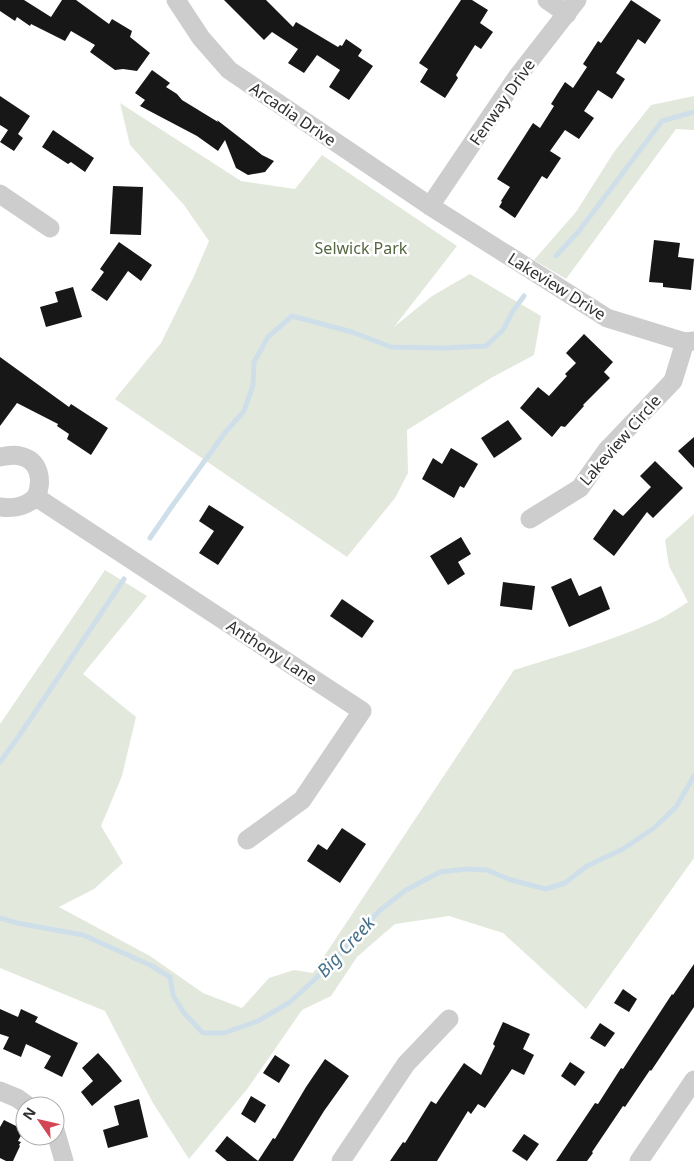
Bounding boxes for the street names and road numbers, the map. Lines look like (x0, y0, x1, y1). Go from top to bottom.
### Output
street label: Fenway Drive (464, 54, 540, 150)
street label: Arcadia Drive (245, 77, 341, 151)
street label: Lakeview Drive (504, 247, 610, 325)
street label: Lakeview Circle (574, 390, 666, 490)
street label: Anthony Lane (222, 614, 322, 690)

